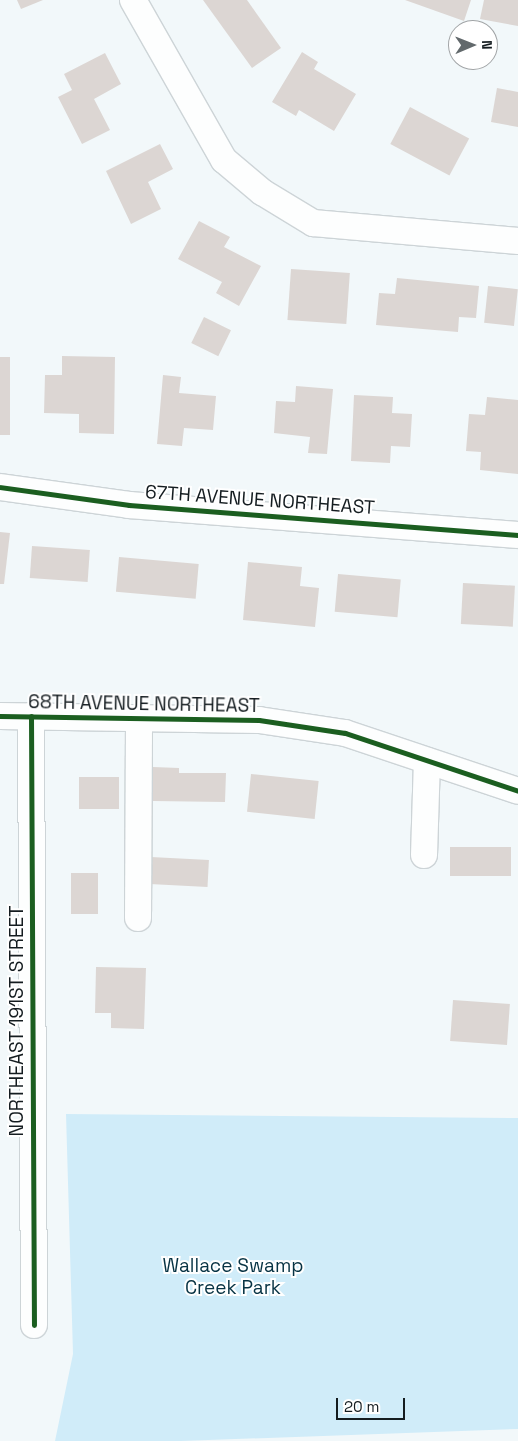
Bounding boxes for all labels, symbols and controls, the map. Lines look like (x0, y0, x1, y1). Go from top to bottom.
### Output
north arrow (448, 20, 498, 70)
text: N (478, 40, 496, 50)
street label: 67TH AVENUE NORTHEAST (144, 481, 376, 519)
street label: 68TH AVENUE NORTHEAST (28, 691, 260, 717)
street label: NORTHEAST 191ST STREET (6, 905, 28, 1137)
park label: Wallace Swamp Creek Park (162, 1255, 304, 1299)
scale bar (338, 1388, 407, 1420)
text: 20 m (344, 1397, 379, 1416)

